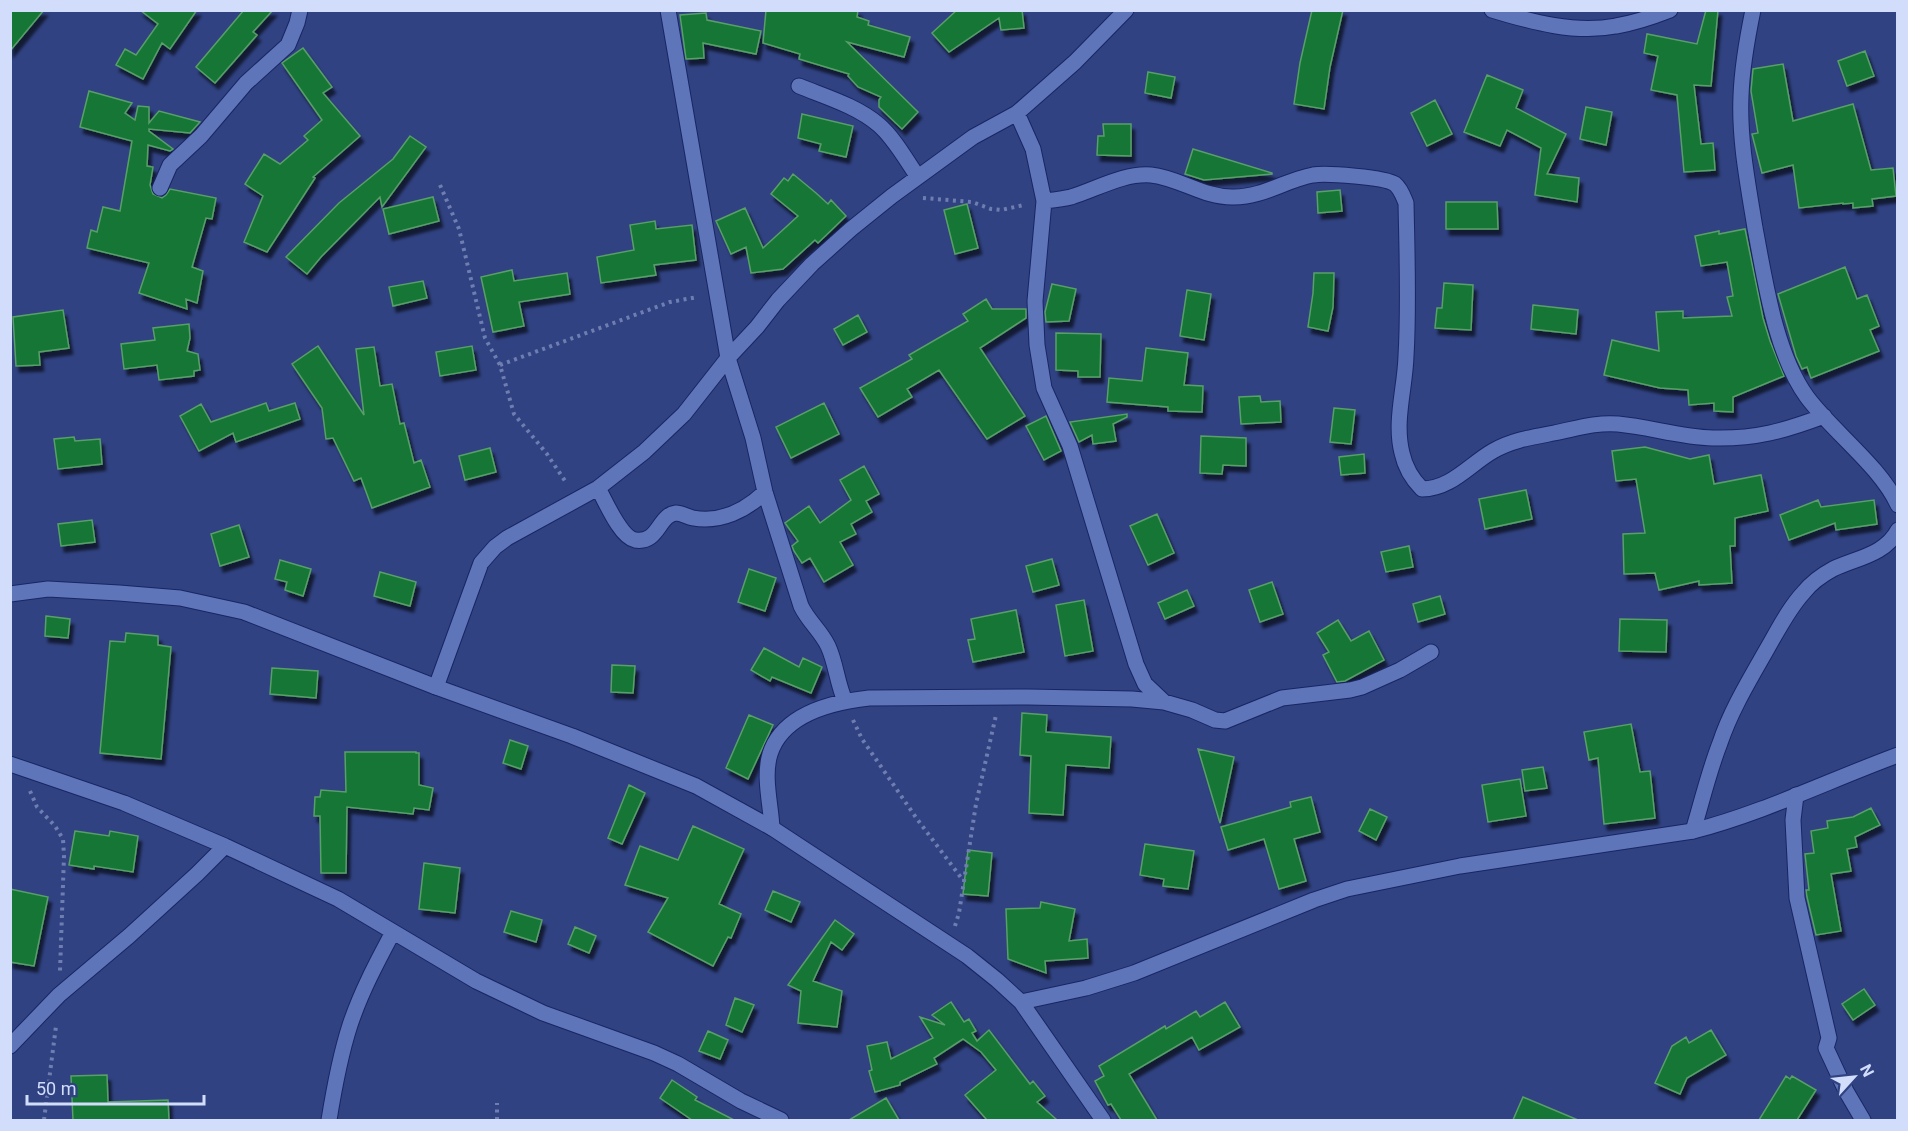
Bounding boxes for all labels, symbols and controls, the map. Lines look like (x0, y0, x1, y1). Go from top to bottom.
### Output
north arrow (1824, 1047, 1884, 1107)
text: N (1856, 1061, 1878, 1080)
scale bar (27, 1068, 204, 1106)
text: 50 m (36, 1078, 76, 1099)

